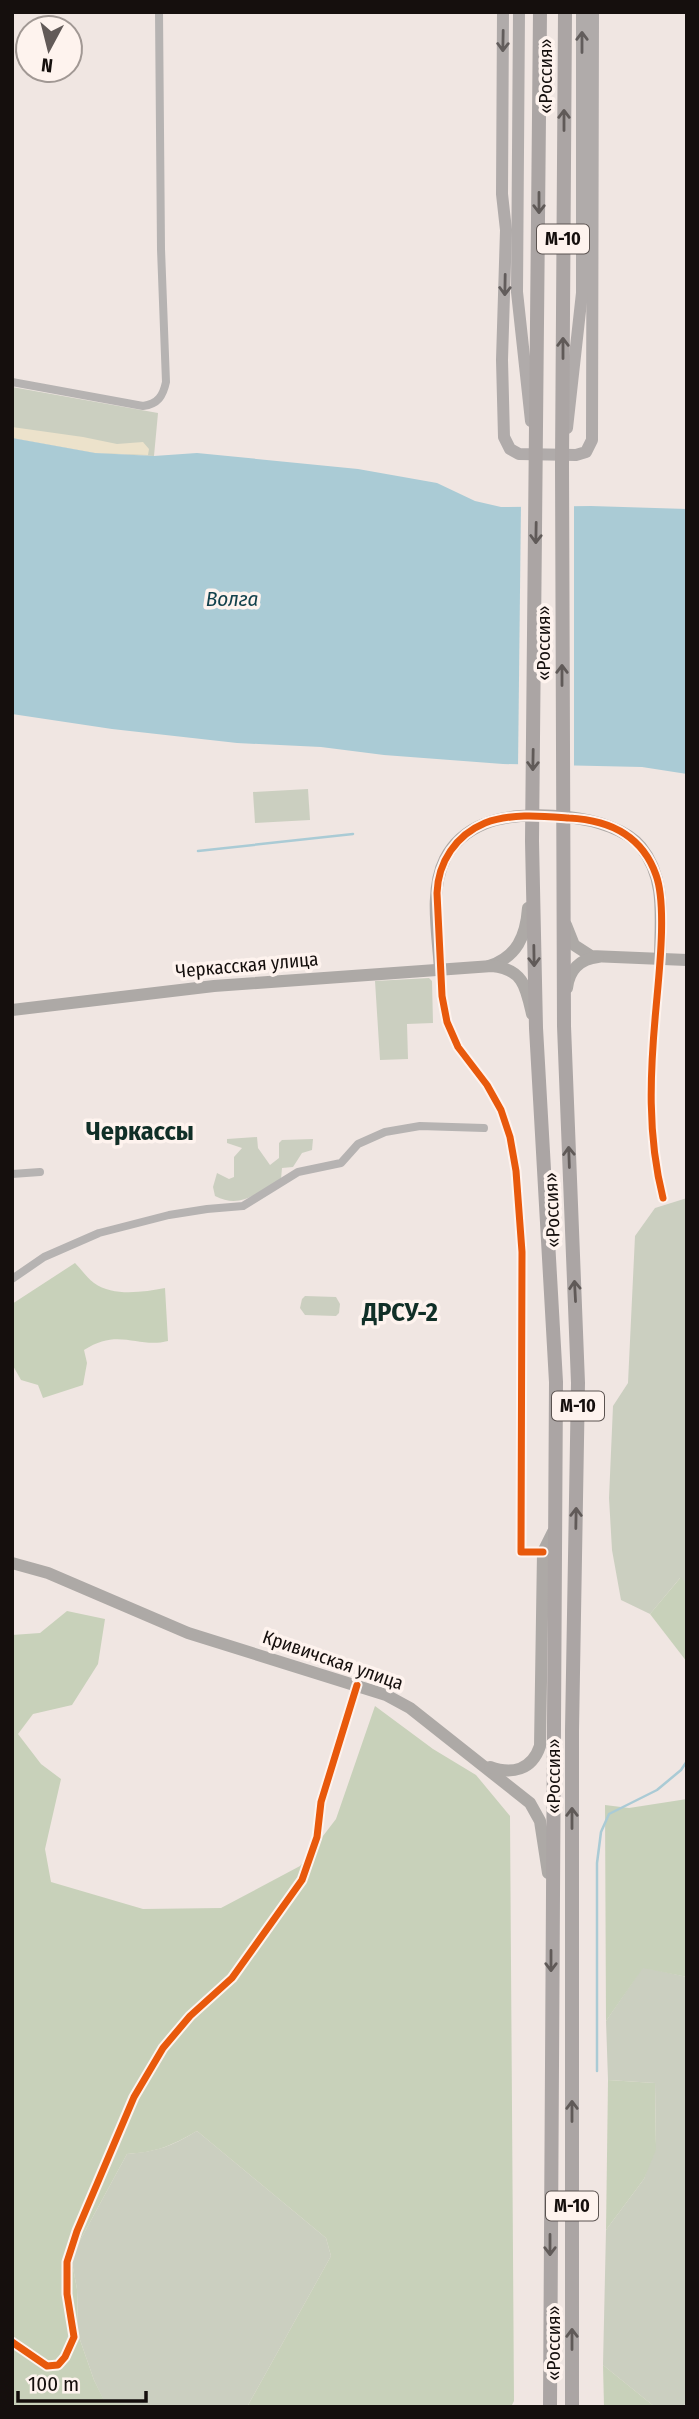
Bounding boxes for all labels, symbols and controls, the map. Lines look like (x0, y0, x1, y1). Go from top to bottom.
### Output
north arrow (14, 14, 84, 84)
one-way arrow (496, 30, 510, 53)
one-way arrow (575, 31, 589, 54)
street label: «Россия» (534, 38, 557, 114)
text: N (40, 53, 54, 77)
one-way arrow (557, 109, 571, 132)
one-way arrow (532, 191, 546, 214)
road number: М-10 (537, 225, 589, 254)
one-way arrow (498, 274, 512, 297)
one-way arrow (556, 336, 570, 359)
one-way arrow (529, 521, 543, 544)
water label: Волга (206, 586, 258, 612)
street label: «Россия» (532, 605, 555, 681)
one-way arrow (555, 664, 569, 687)
one-way arrow (526, 748, 539, 771)
one-way arrow (527, 945, 541, 968)
street label: Черкасская улица (175, 947, 319, 983)
district label: Черкассы (86, 1116, 194, 1147)
one-way arrow (562, 1145, 575, 1168)
street label: «Россия» (539, 1172, 565, 1248)
one-way arrow (568, 1280, 581, 1303)
district label: ДРСУ-2 (361, 1297, 438, 1328)
road number: М-10 (552, 1392, 604, 1420)
one-way arrow (569, 1507, 583, 1530)
street label: Кривичская улица (260, 1625, 406, 1695)
street label: «Россия» (542, 1738, 565, 1814)
one-way arrow (565, 1807, 579, 1830)
one-way arrow (544, 1950, 558, 1973)
one-way arrow (565, 2100, 579, 2123)
road number: М-10 (546, 2192, 598, 2220)
one-way arrow (543, 2233, 557, 2256)
street label: «Россия» (542, 2305, 565, 2381)
one-way arrow (565, 2327, 579, 2350)
scale bar (18, 2360, 145, 2404)
text: 100 m (28, 2371, 79, 2397)

